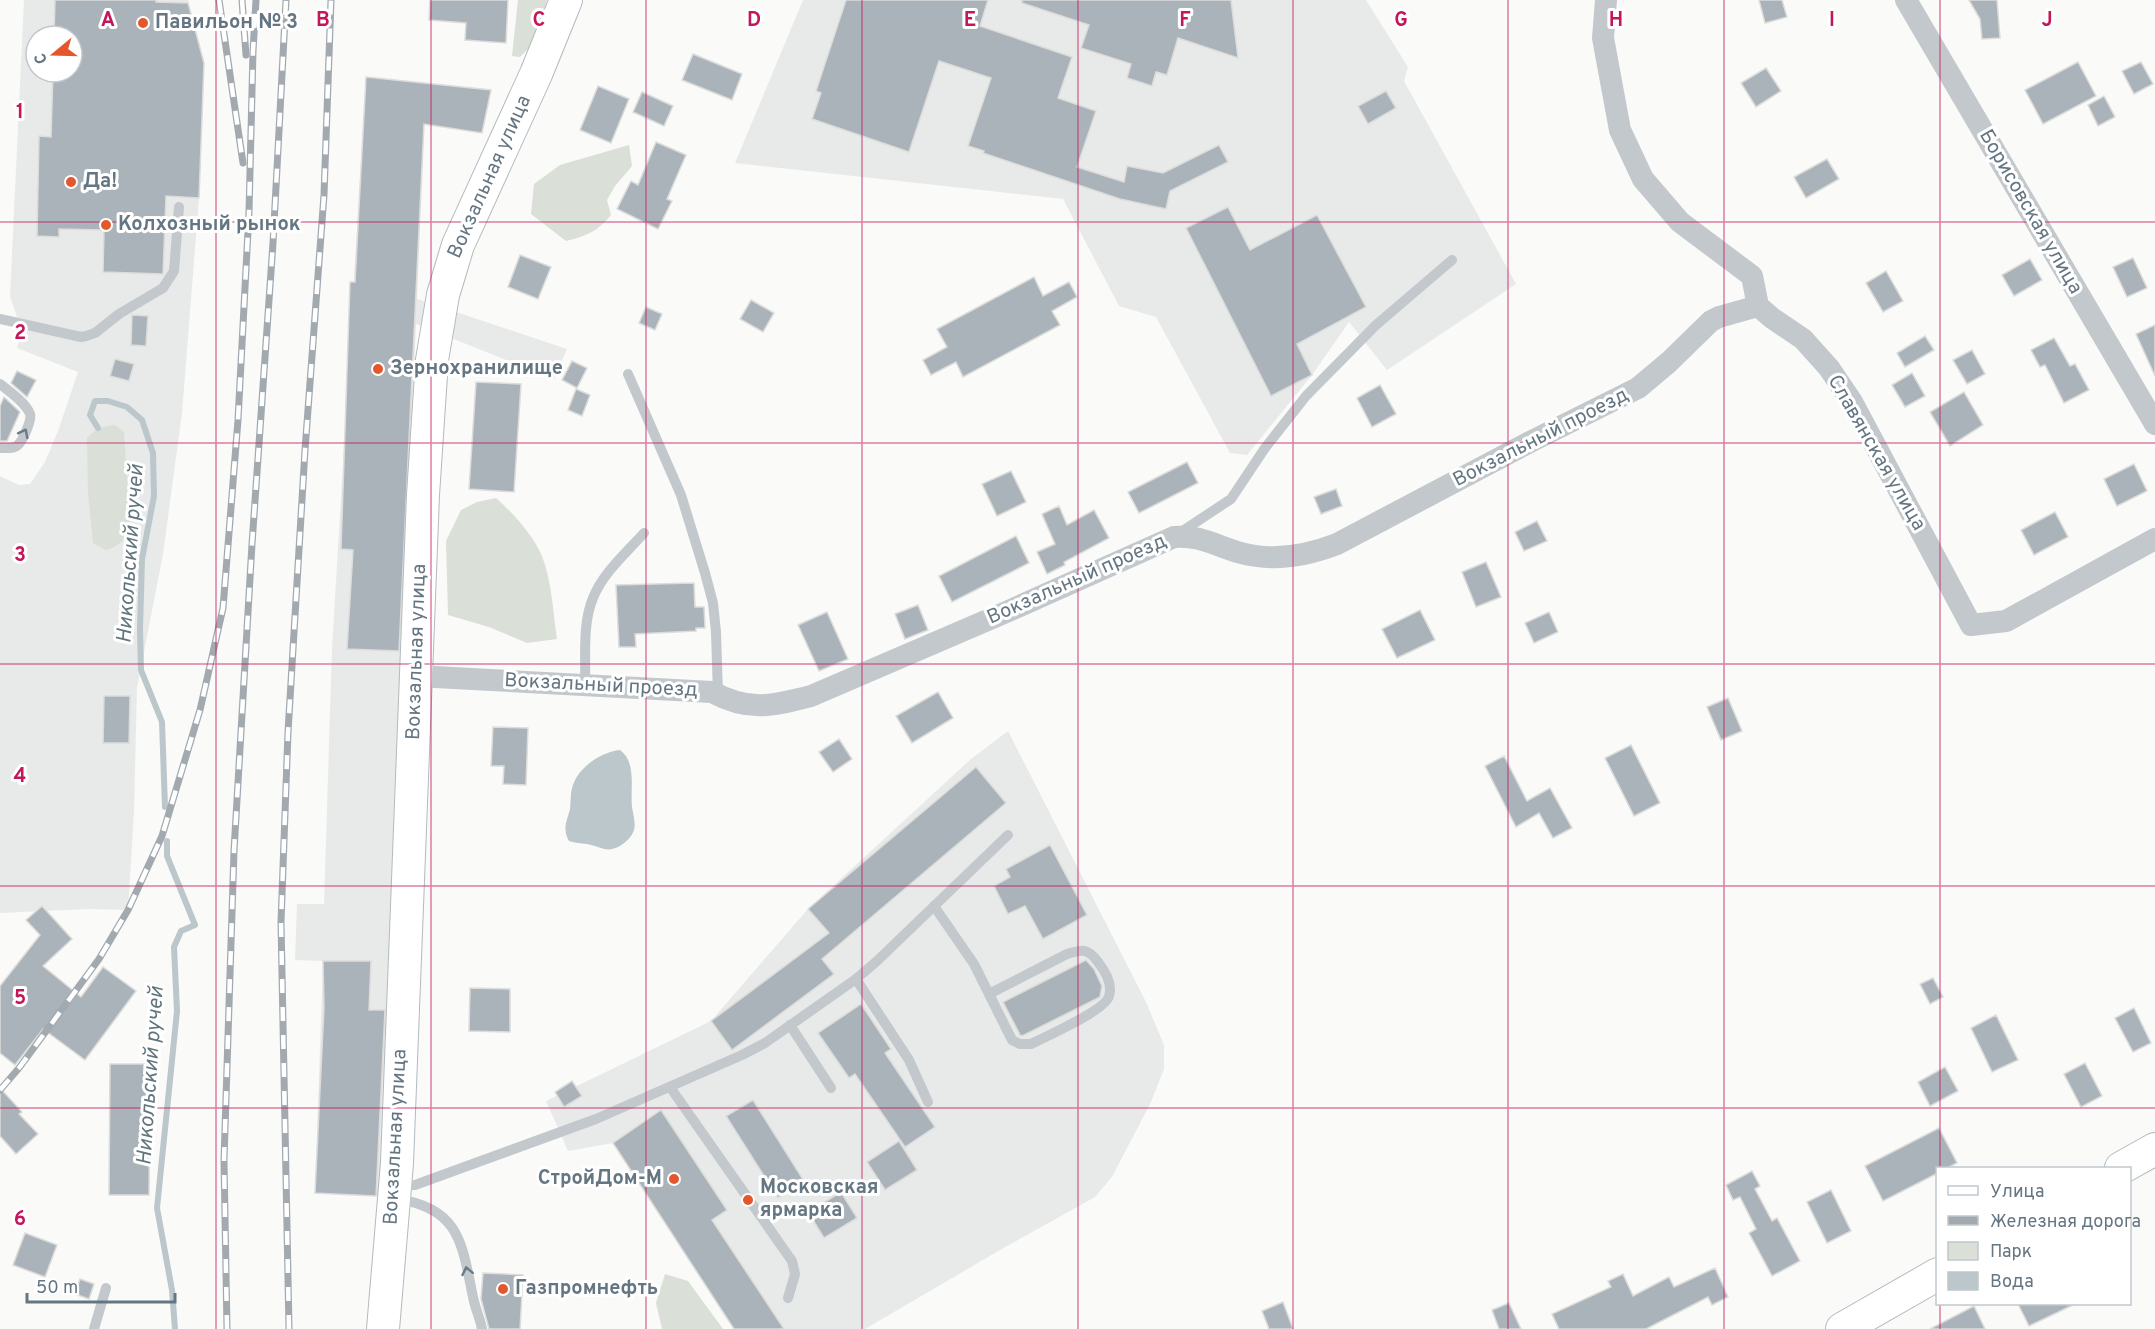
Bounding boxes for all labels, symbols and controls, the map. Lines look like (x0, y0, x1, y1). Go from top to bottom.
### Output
text: A (101, 8, 115, 34)
text: B (316, 8, 330, 34)
text: C (533, 8, 545, 34)
text: D (747, 8, 761, 34)
text: E (964, 8, 976, 34)
text: F (1179, 8, 1191, 34)
text: G (1394, 8, 1408, 34)
text: H (1609, 8, 1623, 34)
text: I (1829, 8, 1835, 34)
text: J (2041, 8, 2053, 34)
place label: Павильон № 3 (155, 10, 298, 36)
marker: Павильон № 3 (136, 16, 150, 30)
north arrow (24, 24, 84, 84)
text: С (31, 50, 53, 66)
street label: Вокзальная улица (442, 91, 538, 263)
text: 1 (16, 100, 24, 126)
street label: Борисовская улица (1972, 125, 2088, 299)
place label: Да! (83, 169, 117, 195)
marker: Да! (64, 175, 78, 189)
place label: Колхозный рынок (118, 212, 301, 238)
marker: Колхозный рынок (99, 218, 113, 232)
text: 2 (14, 321, 26, 347)
place label: Зернохранилище (390, 356, 563, 382)
marker: Зернохранилище (371, 362, 385, 376)
street label: Славянская улица (1821, 370, 1931, 536)
street label: Вокзальный проезд (1449, 382, 1633, 494)
one-way arrow (17, 429, 29, 440)
water label: Никольский ручей (111, 463, 151, 644)
street label: Вокзальный проезд (983, 529, 1171, 631)
text: 3 (14, 543, 26, 569)
street label: Вокзальная улица (401, 563, 433, 741)
street label: Вокзальный проезд (504, 668, 698, 704)
text: 4 (14, 764, 26, 790)
water label: Никольский ручей (131, 985, 171, 1166)
text: 5 (14, 986, 26, 1012)
street label: Вокзальная улица (378, 1048, 414, 1226)
place label: СтройДом-М (538, 1166, 662, 1192)
legend (1936, 1167, 2131, 1305)
marker: СтройДом-М (667, 1172, 681, 1186)
place label: Московская ярмарка (760, 1175, 879, 1224)
text: Улица (1990, 1181, 2044, 1204)
marker: Московская ярмарка (741, 1193, 755, 1207)
text: 6 (14, 1207, 26, 1233)
text: Железная дорога (1990, 1211, 2141, 1234)
text: Парк (1990, 1241, 2032, 1264)
scale bar (27, 1266, 176, 1304)
one-way arrow (462, 1266, 475, 1276)
text: Вода (1990, 1271, 2034, 1294)
place label: Газпромнефть (515, 1276, 658, 1302)
text: 50 m (36, 1277, 78, 1300)
marker: Газпромнефть (496, 1282, 510, 1296)

